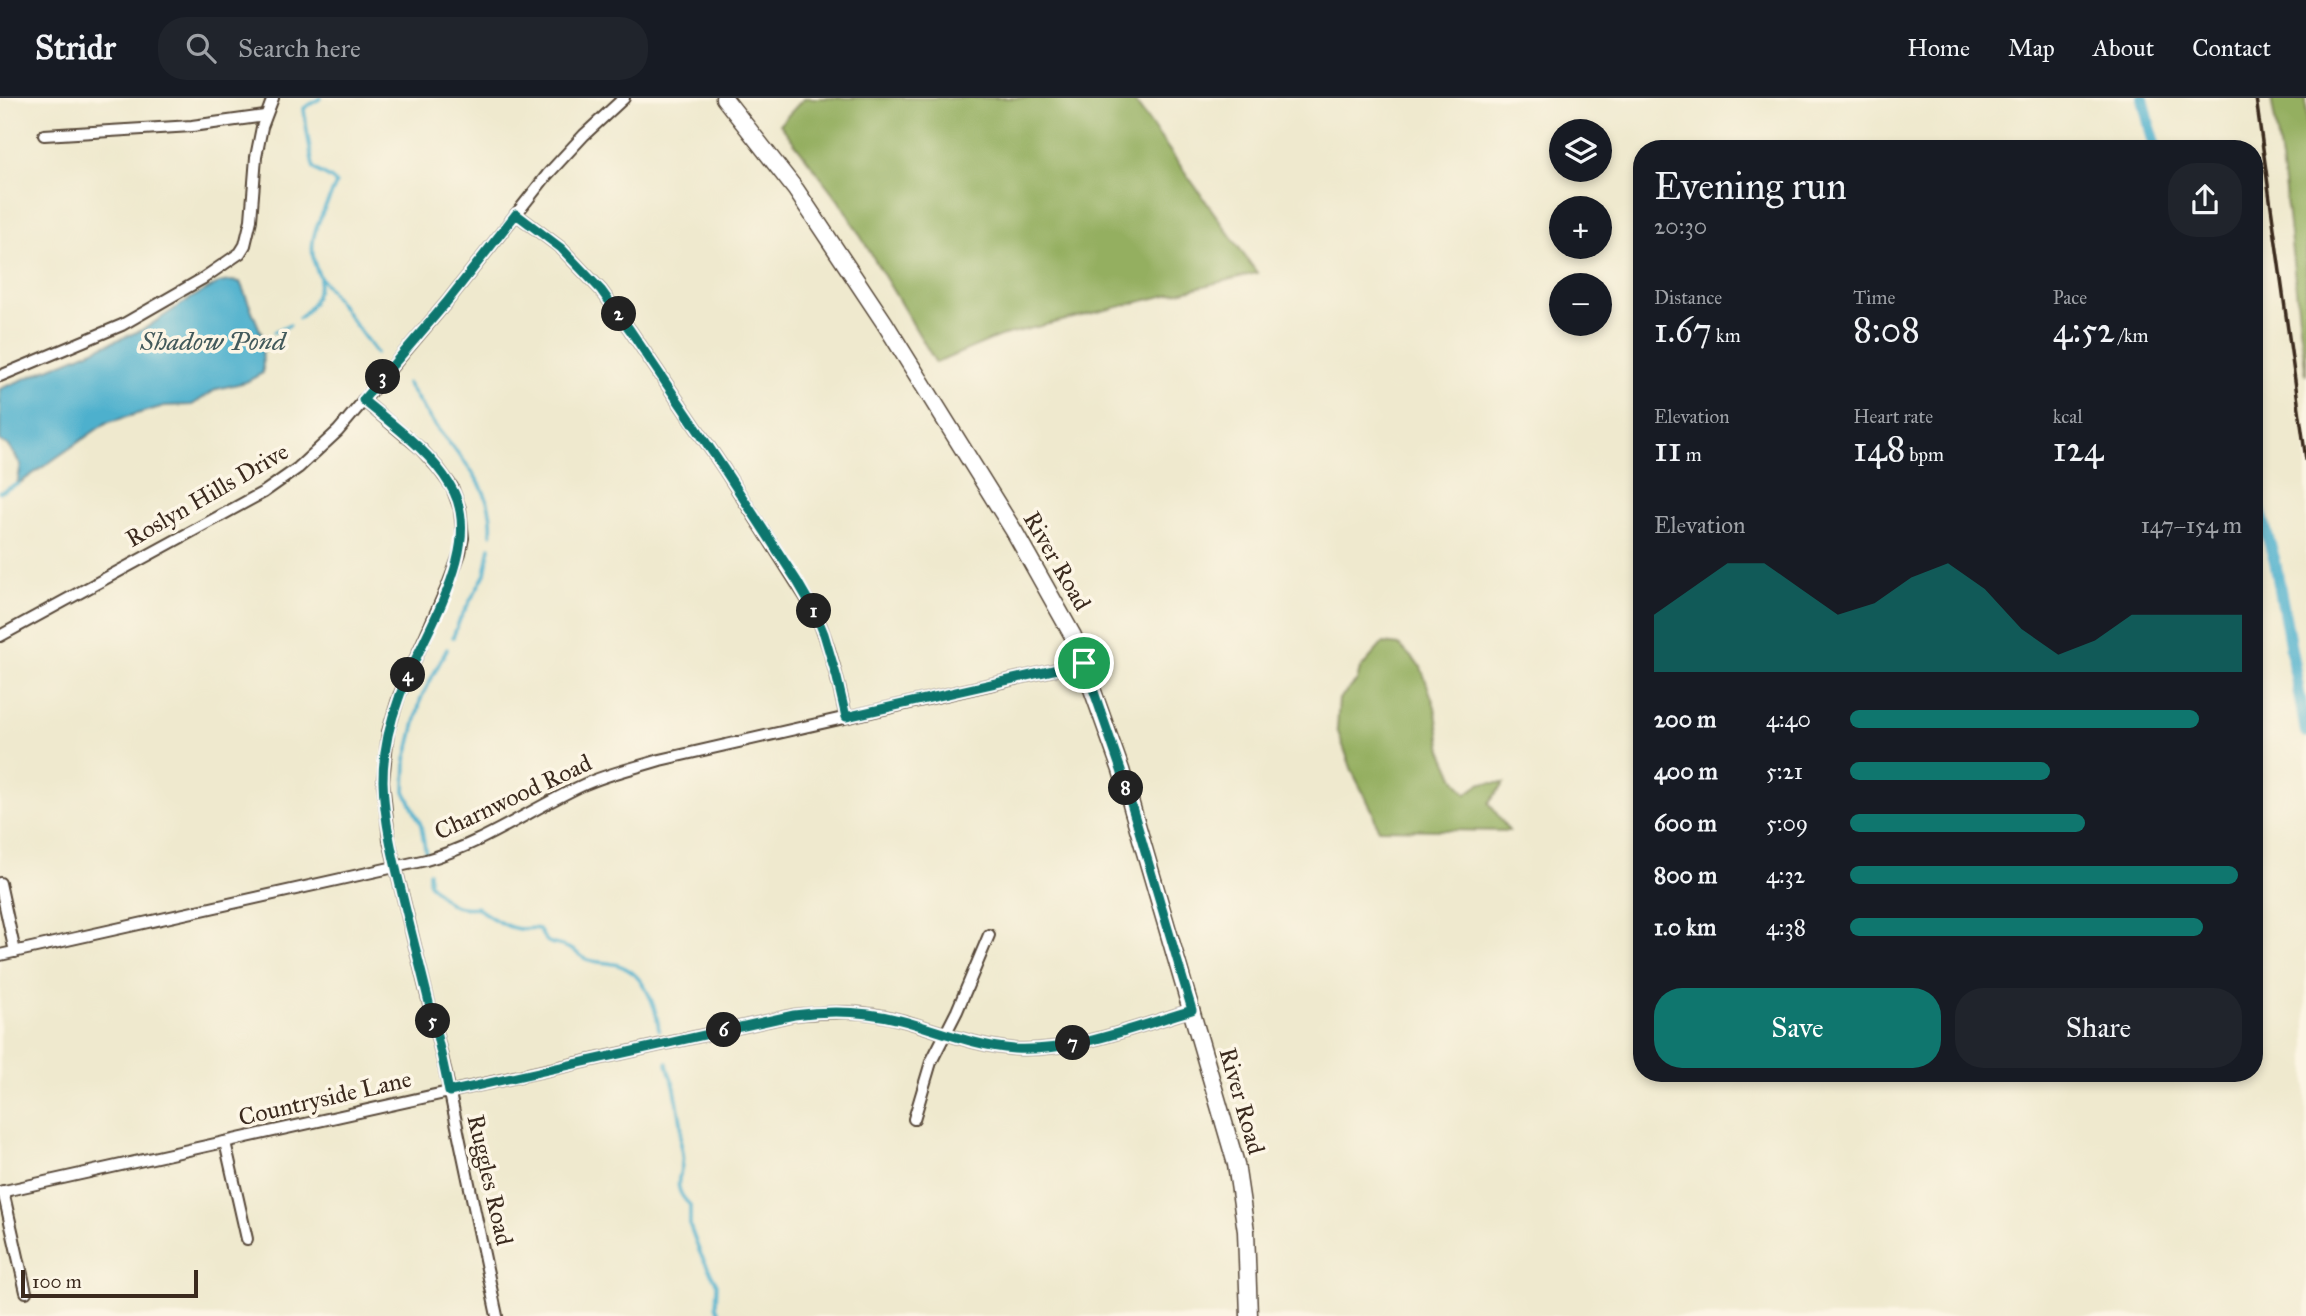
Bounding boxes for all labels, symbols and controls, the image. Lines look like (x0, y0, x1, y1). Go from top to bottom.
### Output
search box (158, 17, 648, 80)
text: Stridr (35, 28, 116, 68)
icon: search (182, 29, 220, 67)
text: Search here (238, 32, 361, 64)
text: Home (1907, 33, 1970, 63)
text: Map (2008, 33, 2055, 63)
text: About (2093, 33, 2154, 63)
text: Contact (2192, 33, 2271, 63)
map controls (1549, 119, 1612, 336)
button: layers (1549, 119, 1612, 182)
text: Evening run (1654, 163, 1847, 209)
button: share (2168, 163, 2242, 237)
button: + (1549, 196, 1612, 259)
text: 20:30 (1654, 212, 1707, 240)
button: − (1549, 273, 1612, 336)
text: Distance (1654, 286, 1722, 309)
text: Time (1853, 286, 1895, 309)
text: Pace (2053, 286, 2087, 309)
pin: 2 (602, 296, 636, 332)
text: 2 (614, 302, 623, 325)
text: 1.67 (1654, 309, 1712, 352)
text: 8:08 (1853, 309, 1920, 352)
text: 4:52 (2053, 309, 2115, 352)
text: km (1712, 324, 1741, 347)
text: /km (2115, 324, 2149, 347)
water label: Shadow Pond (139, 325, 287, 357)
pin: 3 (366, 360, 400, 394)
text: 3 (379, 365, 386, 388)
text: Elevation (1654, 405, 1729, 428)
text: Heart rate (1853, 405, 1933, 428)
text: kcal (2053, 405, 2083, 428)
text: 11 (1654, 428, 1682, 471)
text: 148 (1853, 428, 1905, 471)
text: 124 (2053, 428, 2103, 471)
street label: Roslyn Hills Drive (120, 436, 294, 554)
text: m (1682, 443, 1702, 466)
text: bpm (1905, 443, 1944, 466)
street label: River Road (1017, 506, 1097, 616)
text: Elevation (1654, 511, 1745, 539)
text: 147–154 m (2141, 511, 2242, 539)
pin: 1 (796, 594, 832, 628)
text: 1 (810, 599, 817, 622)
pin (1054, 633, 1114, 693)
icon: arrive (1065, 644, 1103, 682)
pin: 4 (390, 658, 426, 692)
text: 4 (402, 663, 413, 686)
text: 200 m (1654, 705, 1716, 733)
text: 4:40 (1766, 705, 1811, 733)
street label: Charnwood Road (430, 747, 596, 847)
text: 400 m (1654, 757, 1718, 785)
text: 5:21 (1766, 757, 1803, 785)
pin: 8 (1108, 770, 1144, 806)
text: 8 (1120, 776, 1131, 799)
text: 600 m (1654, 809, 1717, 837)
text: 5:09 (1766, 809, 1808, 837)
text: 800 m (1654, 861, 1717, 889)
text: 4:32 (1766, 861, 1805, 889)
text: 1.0 km (1654, 913, 1716, 941)
text: 4:38 (1766, 913, 1806, 941)
button: Save (1654, 988, 1941, 1068)
button: Share (1955, 988, 2242, 1068)
pin: 5 (416, 1004, 450, 1038)
text: 5 (428, 1009, 437, 1032)
pin: 6 (706, 1012, 742, 1048)
text: 6 (719, 1018, 728, 1041)
pin: 7 (1056, 1026, 1090, 1060)
text: 7 (1067, 1031, 1078, 1054)
street label: River Road (1212, 1044, 1272, 1158)
street label: Countryside Lane (236, 1064, 414, 1132)
street label: Ruggles Road (460, 1112, 520, 1248)
scale bar (21, 1267, 198, 1299)
text: 100 m (32, 1270, 82, 1293)

